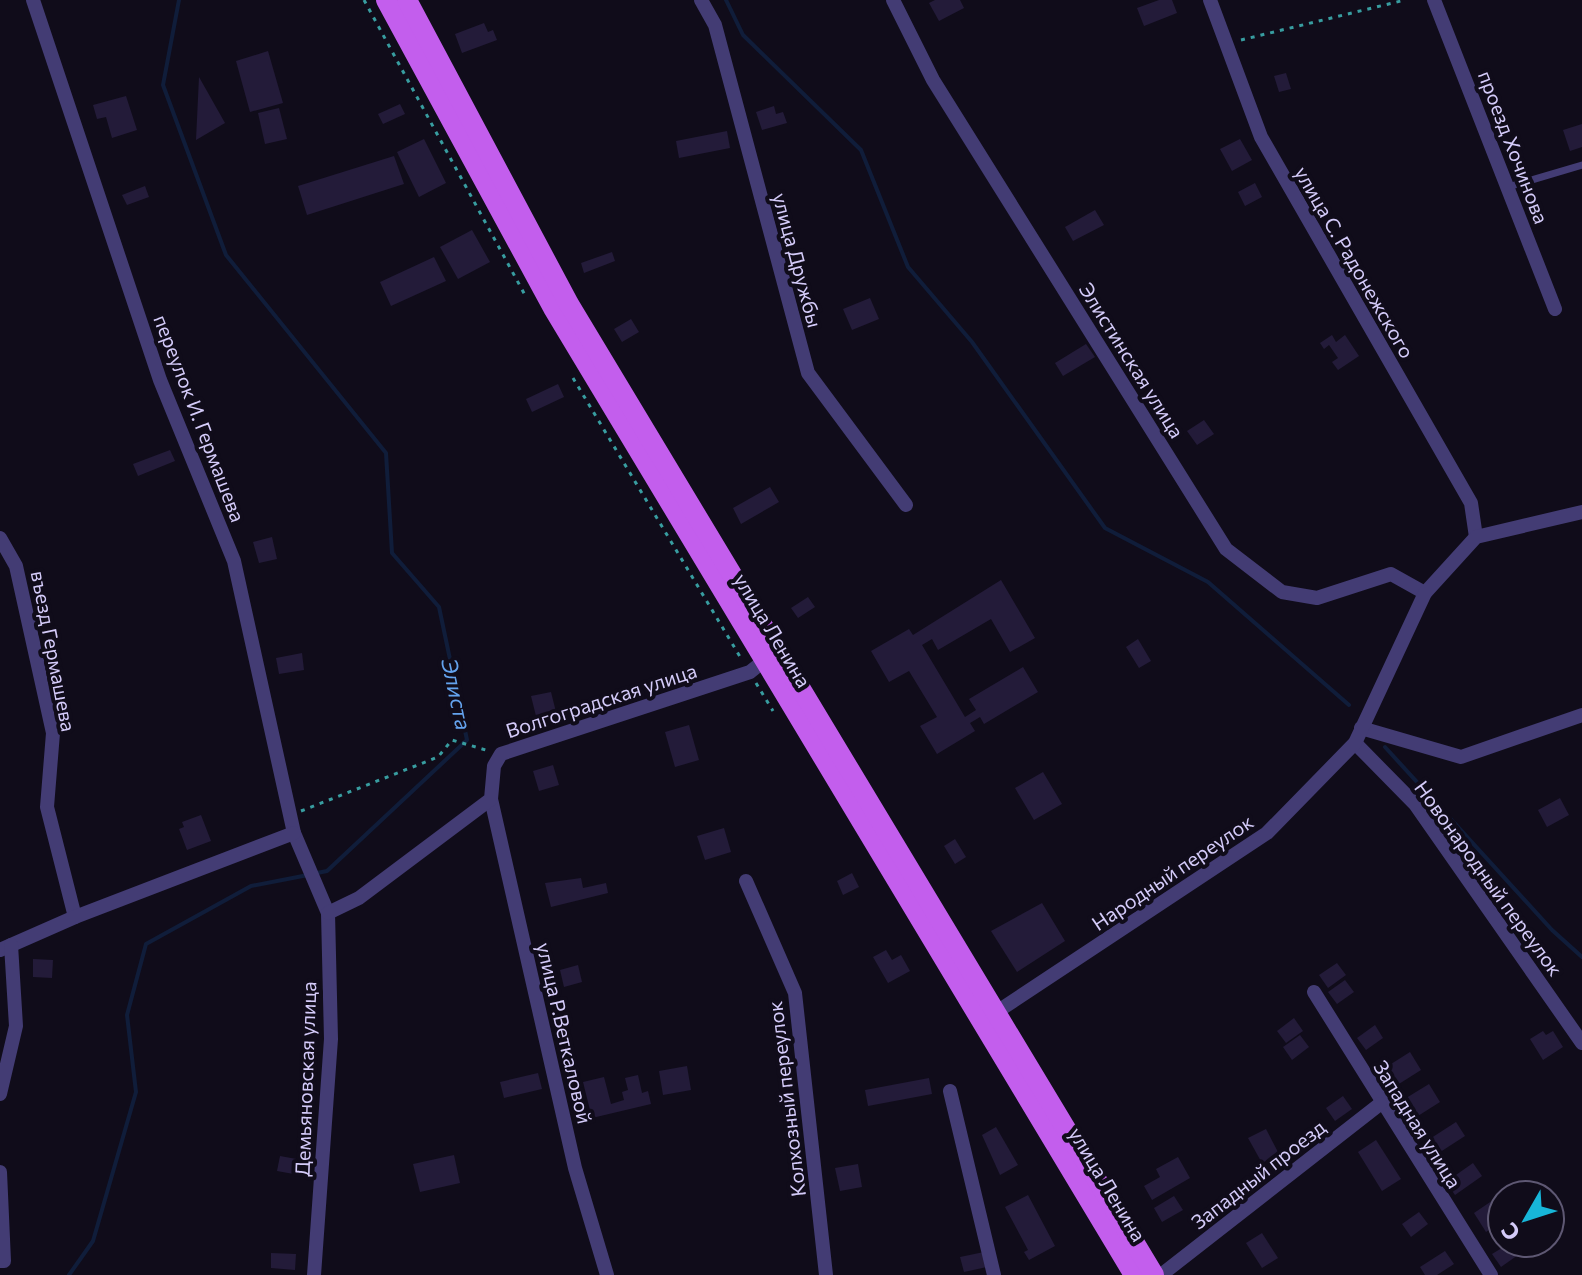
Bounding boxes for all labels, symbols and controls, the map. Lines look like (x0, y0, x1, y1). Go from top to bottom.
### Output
street label: проезд Хочинова (1474, 67, 1554, 227)
street label: улица С. Радонежского (1290, 162, 1420, 362)
street label: улица Дружбы (768, 190, 828, 330)
street label: Элистинская улица (1074, 278, 1190, 442)
street label: переулок И. Гермашева (149, 311, 251, 525)
street label: въезд Гермашева (27, 568, 81, 734)
street label: улица Ленина (730, 569, 816, 691)
water label: Элиста (436, 656, 478, 732)
street label: Волгоградская улица (502, 658, 700, 742)
street label: Новонародный переулок (1410, 776, 1568, 981)
street label: Народный переулок (1087, 809, 1258, 935)
street label: улица Р.Веткаловой (532, 940, 598, 1126)
street label: Демьяновская улица (290, 981, 320, 1177)
street label: Колхозный переулок (762, 1000, 810, 1198)
street label: Западная улица (1369, 1056, 1467, 1192)
street label: Западный проезд (1186, 1114, 1330, 1234)
street label: улица Ленина (1065, 1123, 1151, 1245)
north arrow (1486, 1179, 1566, 1259)
text: С (1495, 1218, 1525, 1246)

